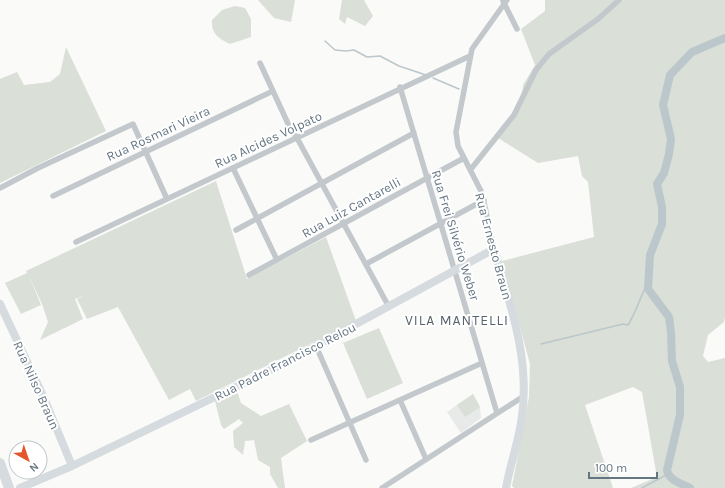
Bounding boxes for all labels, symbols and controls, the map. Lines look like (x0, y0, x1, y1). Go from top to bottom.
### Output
street label: Rua Rosmari Vieira (104, 103, 212, 164)
street label: Rua Alcides Volpato (212, 108, 324, 171)
street label: Rua Frei Silvério Weber (429, 168, 483, 302)
street label: Rua Luiz Cantarelli (299, 174, 403, 241)
street label: Rua Ernesto Braun (472, 191, 515, 301)
district label: VILA MANTELLI (405, 312, 509, 329)
street label: Rua Padre Francisco Relou (212, 319, 358, 404)
street label: Rua Nilso Braun (10, 339, 63, 432)
north arrow (8, 440, 48, 480)
scale bar (589, 454, 657, 480)
text: N (27, 460, 41, 475)
text: 100 m (595, 461, 627, 475)

